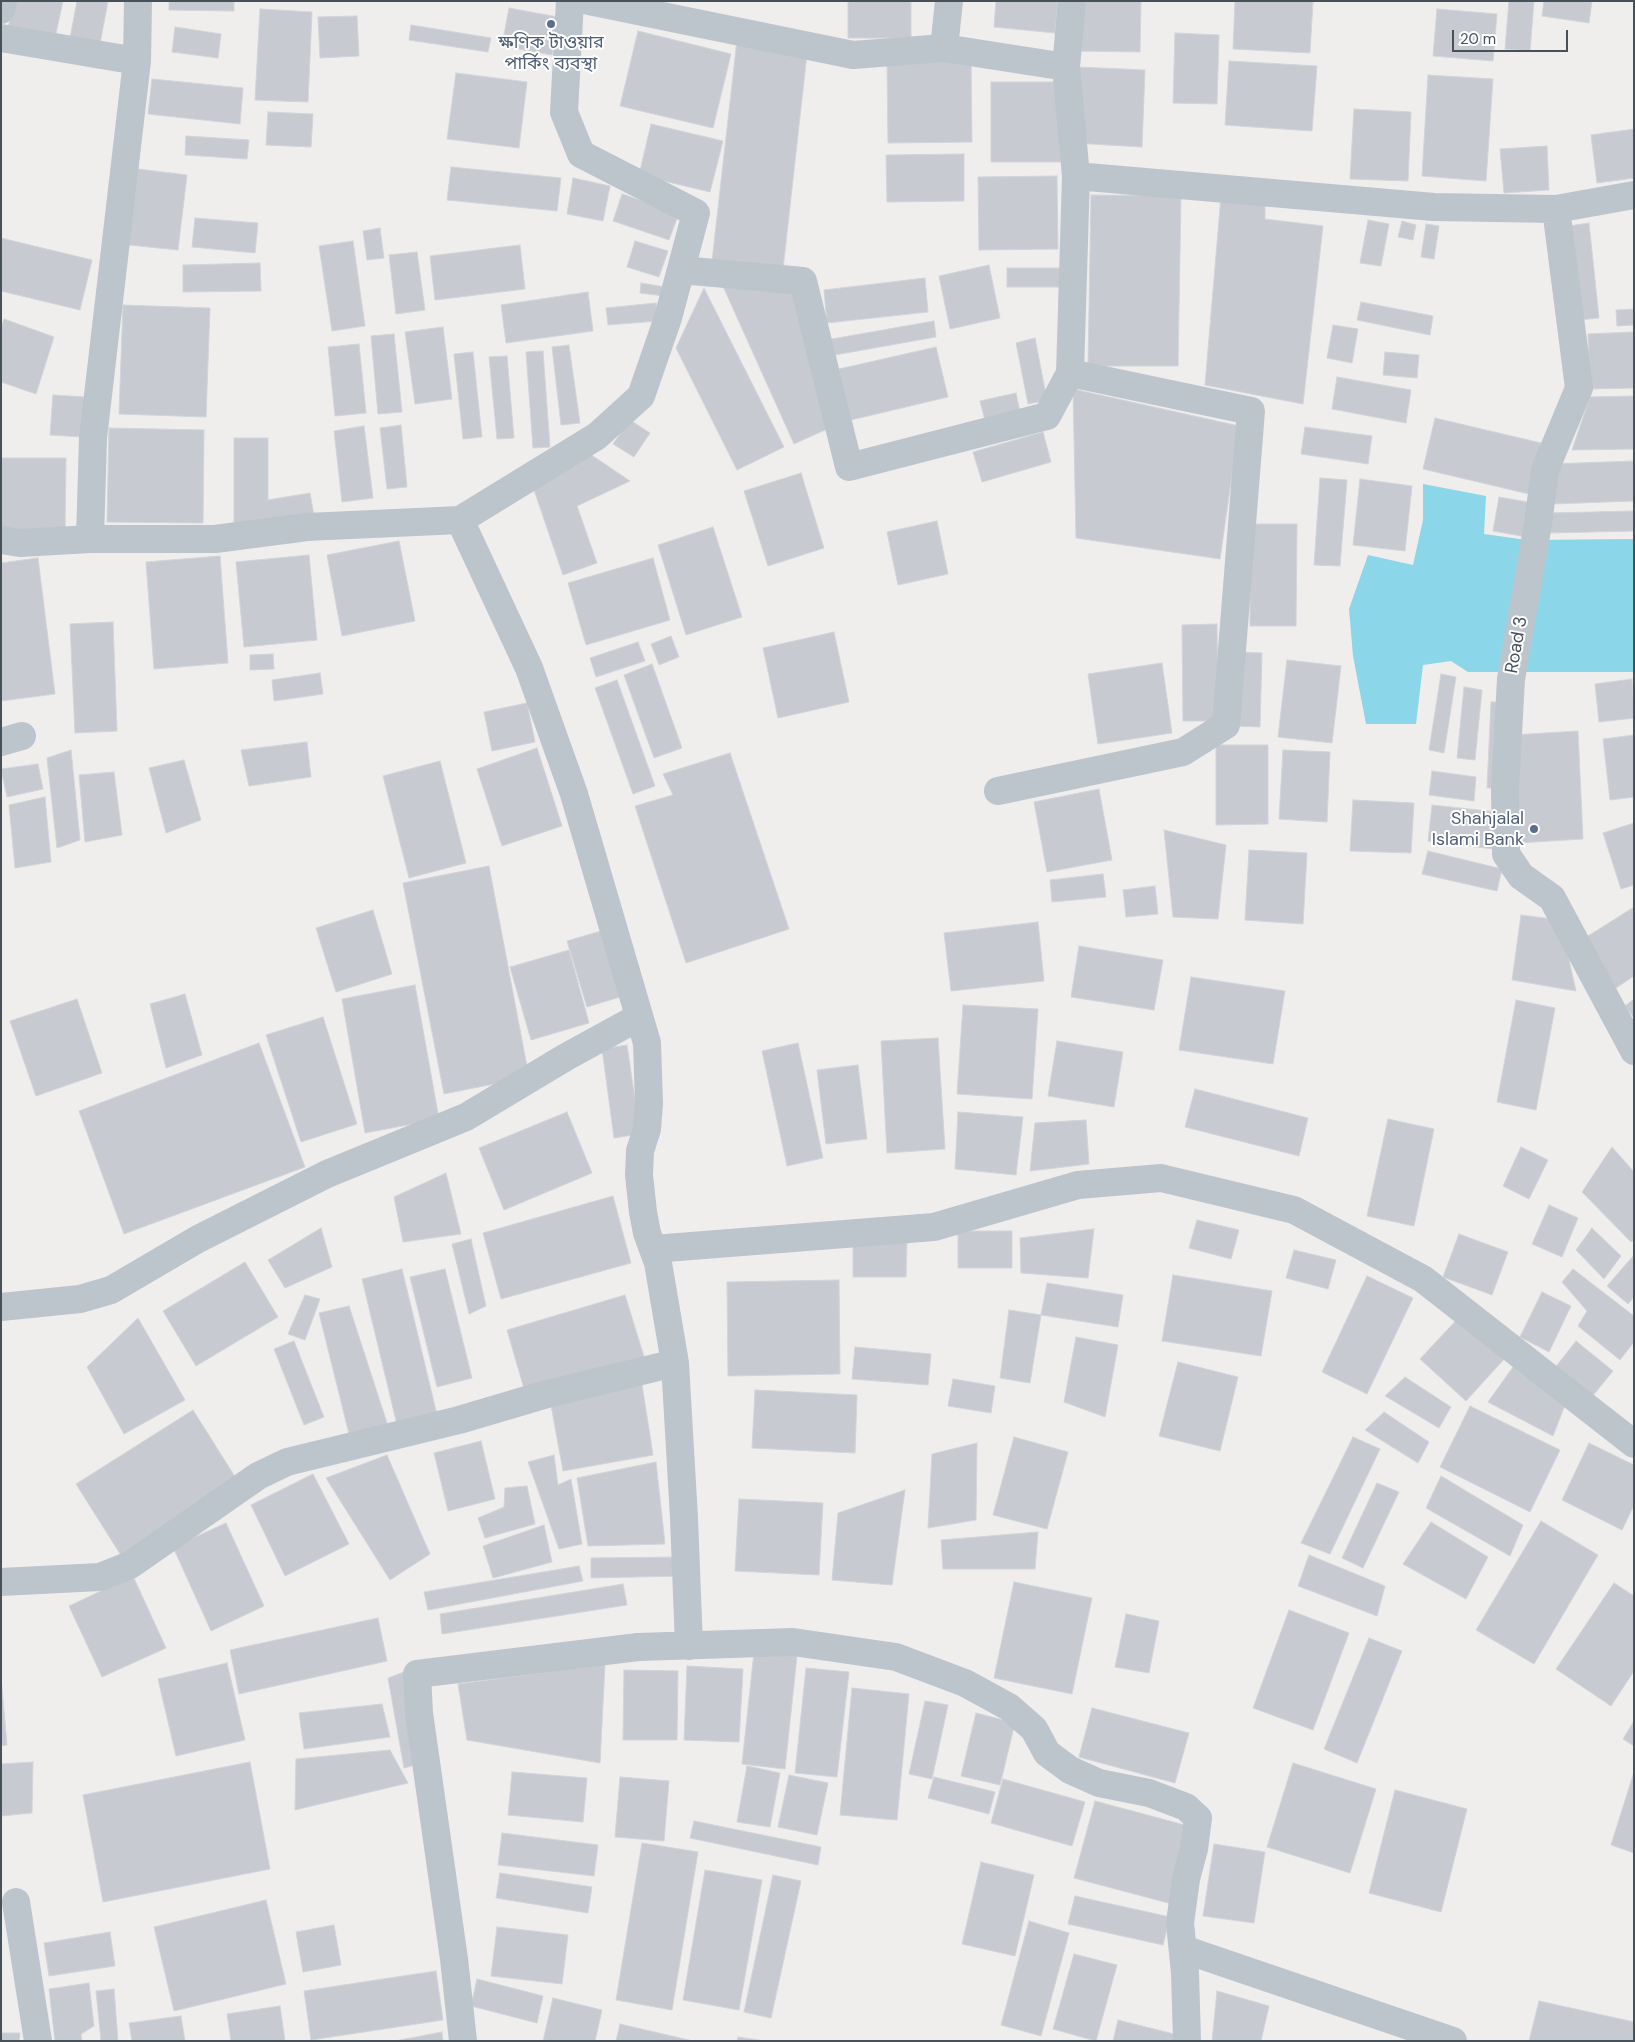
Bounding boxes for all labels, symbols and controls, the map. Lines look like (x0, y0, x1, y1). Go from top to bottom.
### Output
marker: ক্ষণিক টাওয়ার পার্কিং ব্যবস্থা (545, 18, 557, 30)
scale bar (1455, 20, 1571, 52)
text: 20 m (1460, 29, 1496, 49)
place label: ক্ষণিক টাওয়ার পার্কিং ব্যবস্থা (498, 32, 604, 74)
street label: Road 3 (1501, 615, 1533, 675)
place label: Shahjalal Islami Bank (1432, 808, 1524, 851)
marker: Shahjalal Islami Bank (1528, 823, 1540, 835)

